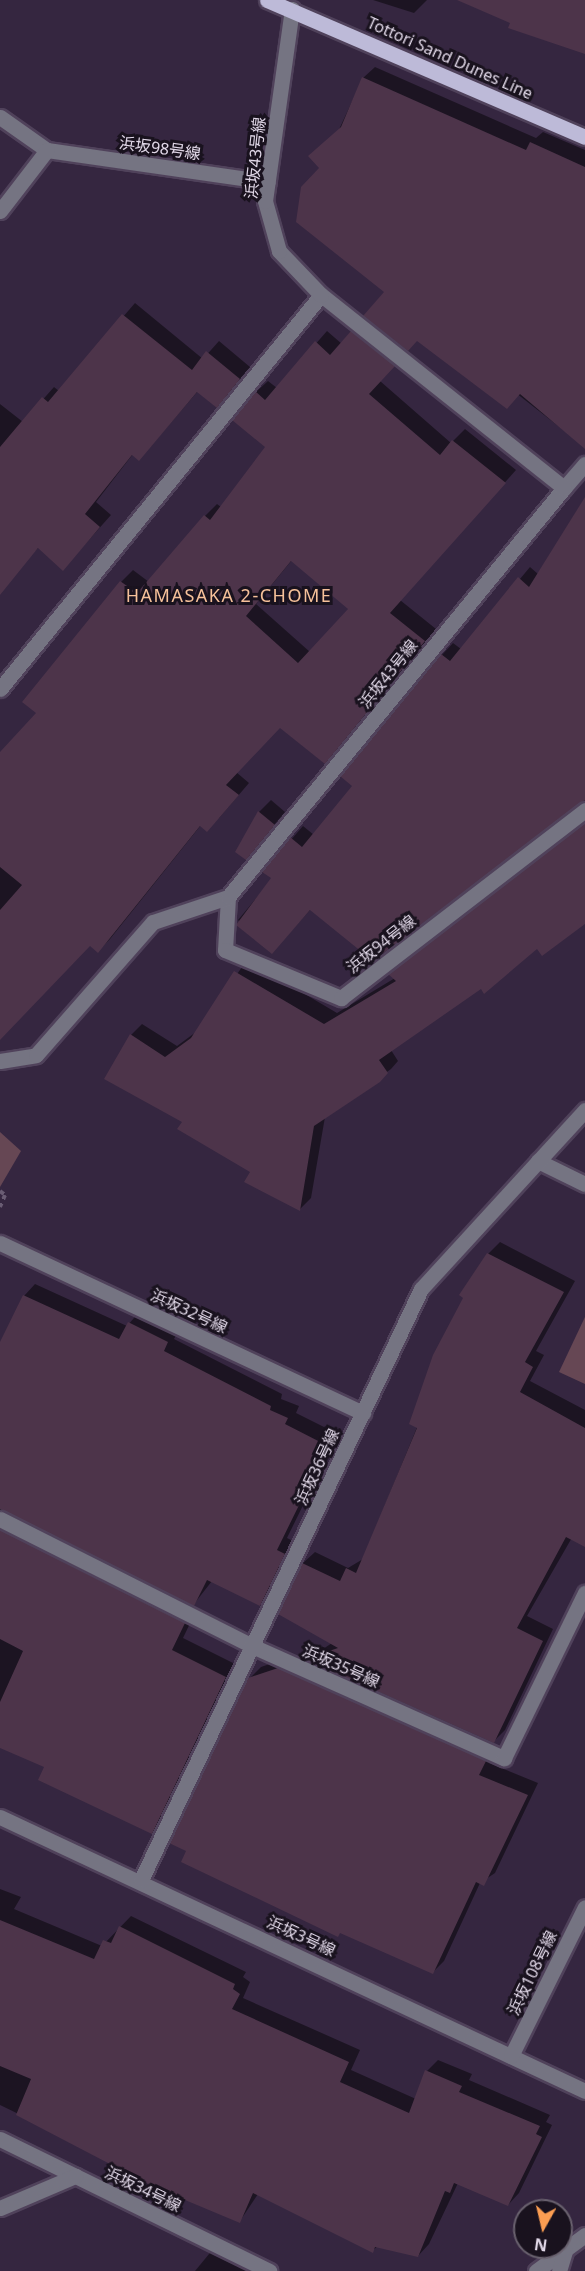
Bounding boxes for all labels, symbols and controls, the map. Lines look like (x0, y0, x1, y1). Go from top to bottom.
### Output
street label: Tottori Sand Dunes Line (364, 13, 536, 103)
street label: 浜坂43号線 (241, 116, 269, 200)
street label: 浜坂98号線 (118, 133, 202, 163)
district label: HAMASAKA 2-CHOME (126, 584, 332, 606)
street label: 浜坂43号線 (355, 636, 421, 712)
street label: 浜坂94号線 (343, 911, 419, 977)
street label: 浜坂32号線 (148, 1285, 230, 1337)
street label: 浜坂36号線 (291, 1426, 343, 1508)
street label: 浜坂35号線 (300, 1640, 382, 1692)
street label: 浜坂3号線 (264, 1912, 338, 1960)
street label: 浜坂108号線 (503, 1928, 561, 2018)
street label: 浜坂34号線 (102, 2162, 184, 2216)
north arrow (513, 2199, 573, 2259)
text: N (533, 2233, 549, 2257)

